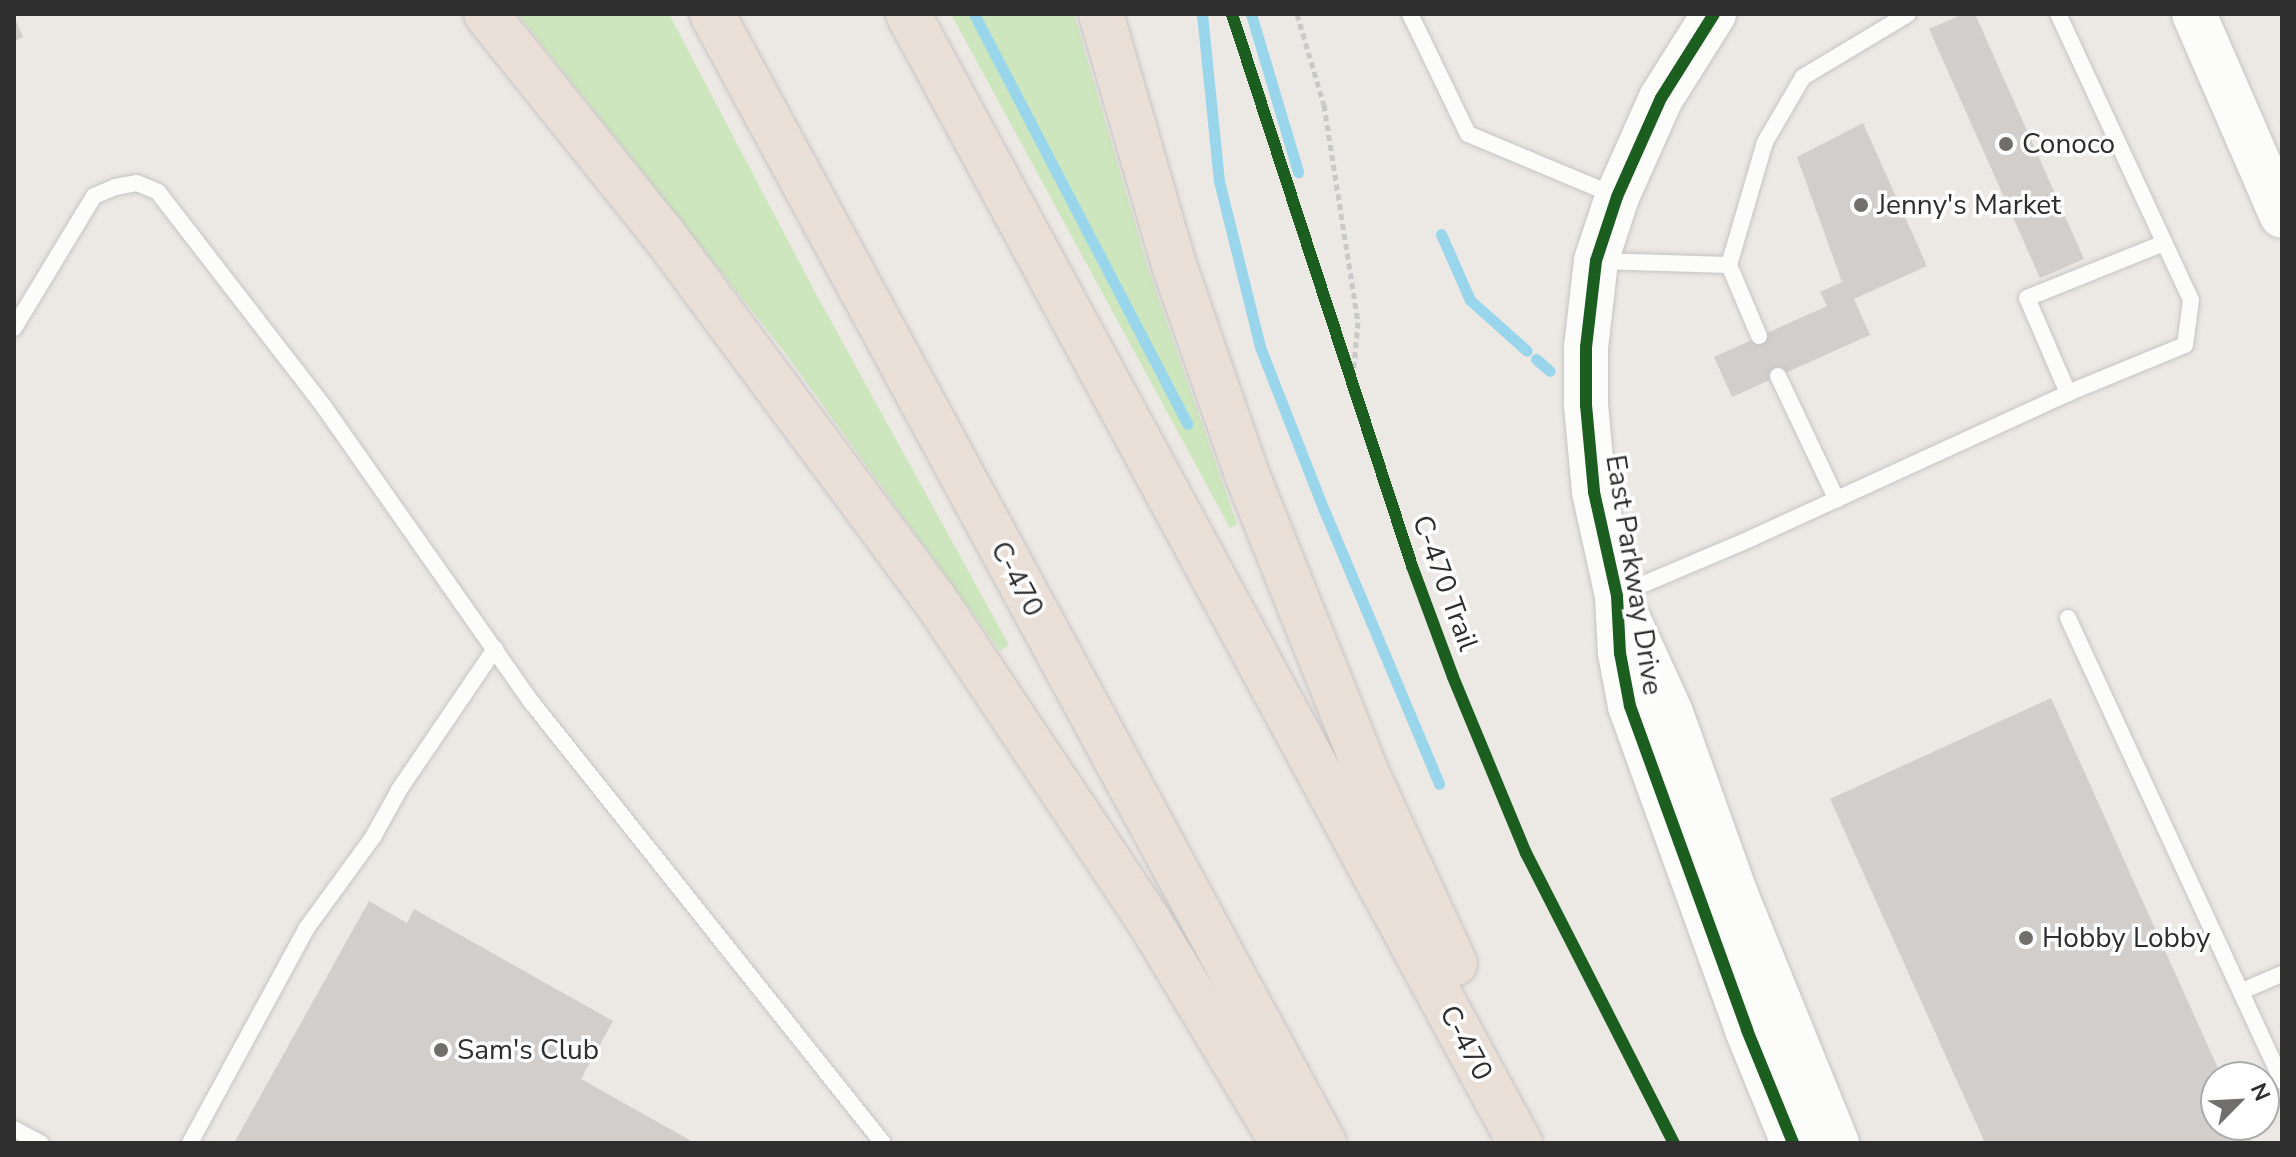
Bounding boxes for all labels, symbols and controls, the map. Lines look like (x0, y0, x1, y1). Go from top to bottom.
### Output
place label: Conoco (2022, 127, 2115, 161)
marker: Conoco (1997, 135, 2015, 153)
place label: Jenny's Market (1877, 188, 2061, 222)
marker: Jenny's Market (1852, 196, 1870, 214)
street label: East Parkway Drive (1598, 453, 1670, 697)
street label: C-470 Trail (1405, 511, 1485, 655)
street label: C-470 (983, 536, 1051, 622)
place label: Hobby Lobby (2042, 921, 2210, 955)
marker: Hobby Lobby (2017, 929, 2035, 947)
street label: C-470 (1432, 1000, 1500, 1086)
place label: Sam's Club (457, 1033, 599, 1067)
marker: Sam's Club (432, 1041, 450, 1059)
north arrow (2200, 1061, 2280, 1141)
text: N (2243, 1078, 2277, 1106)

